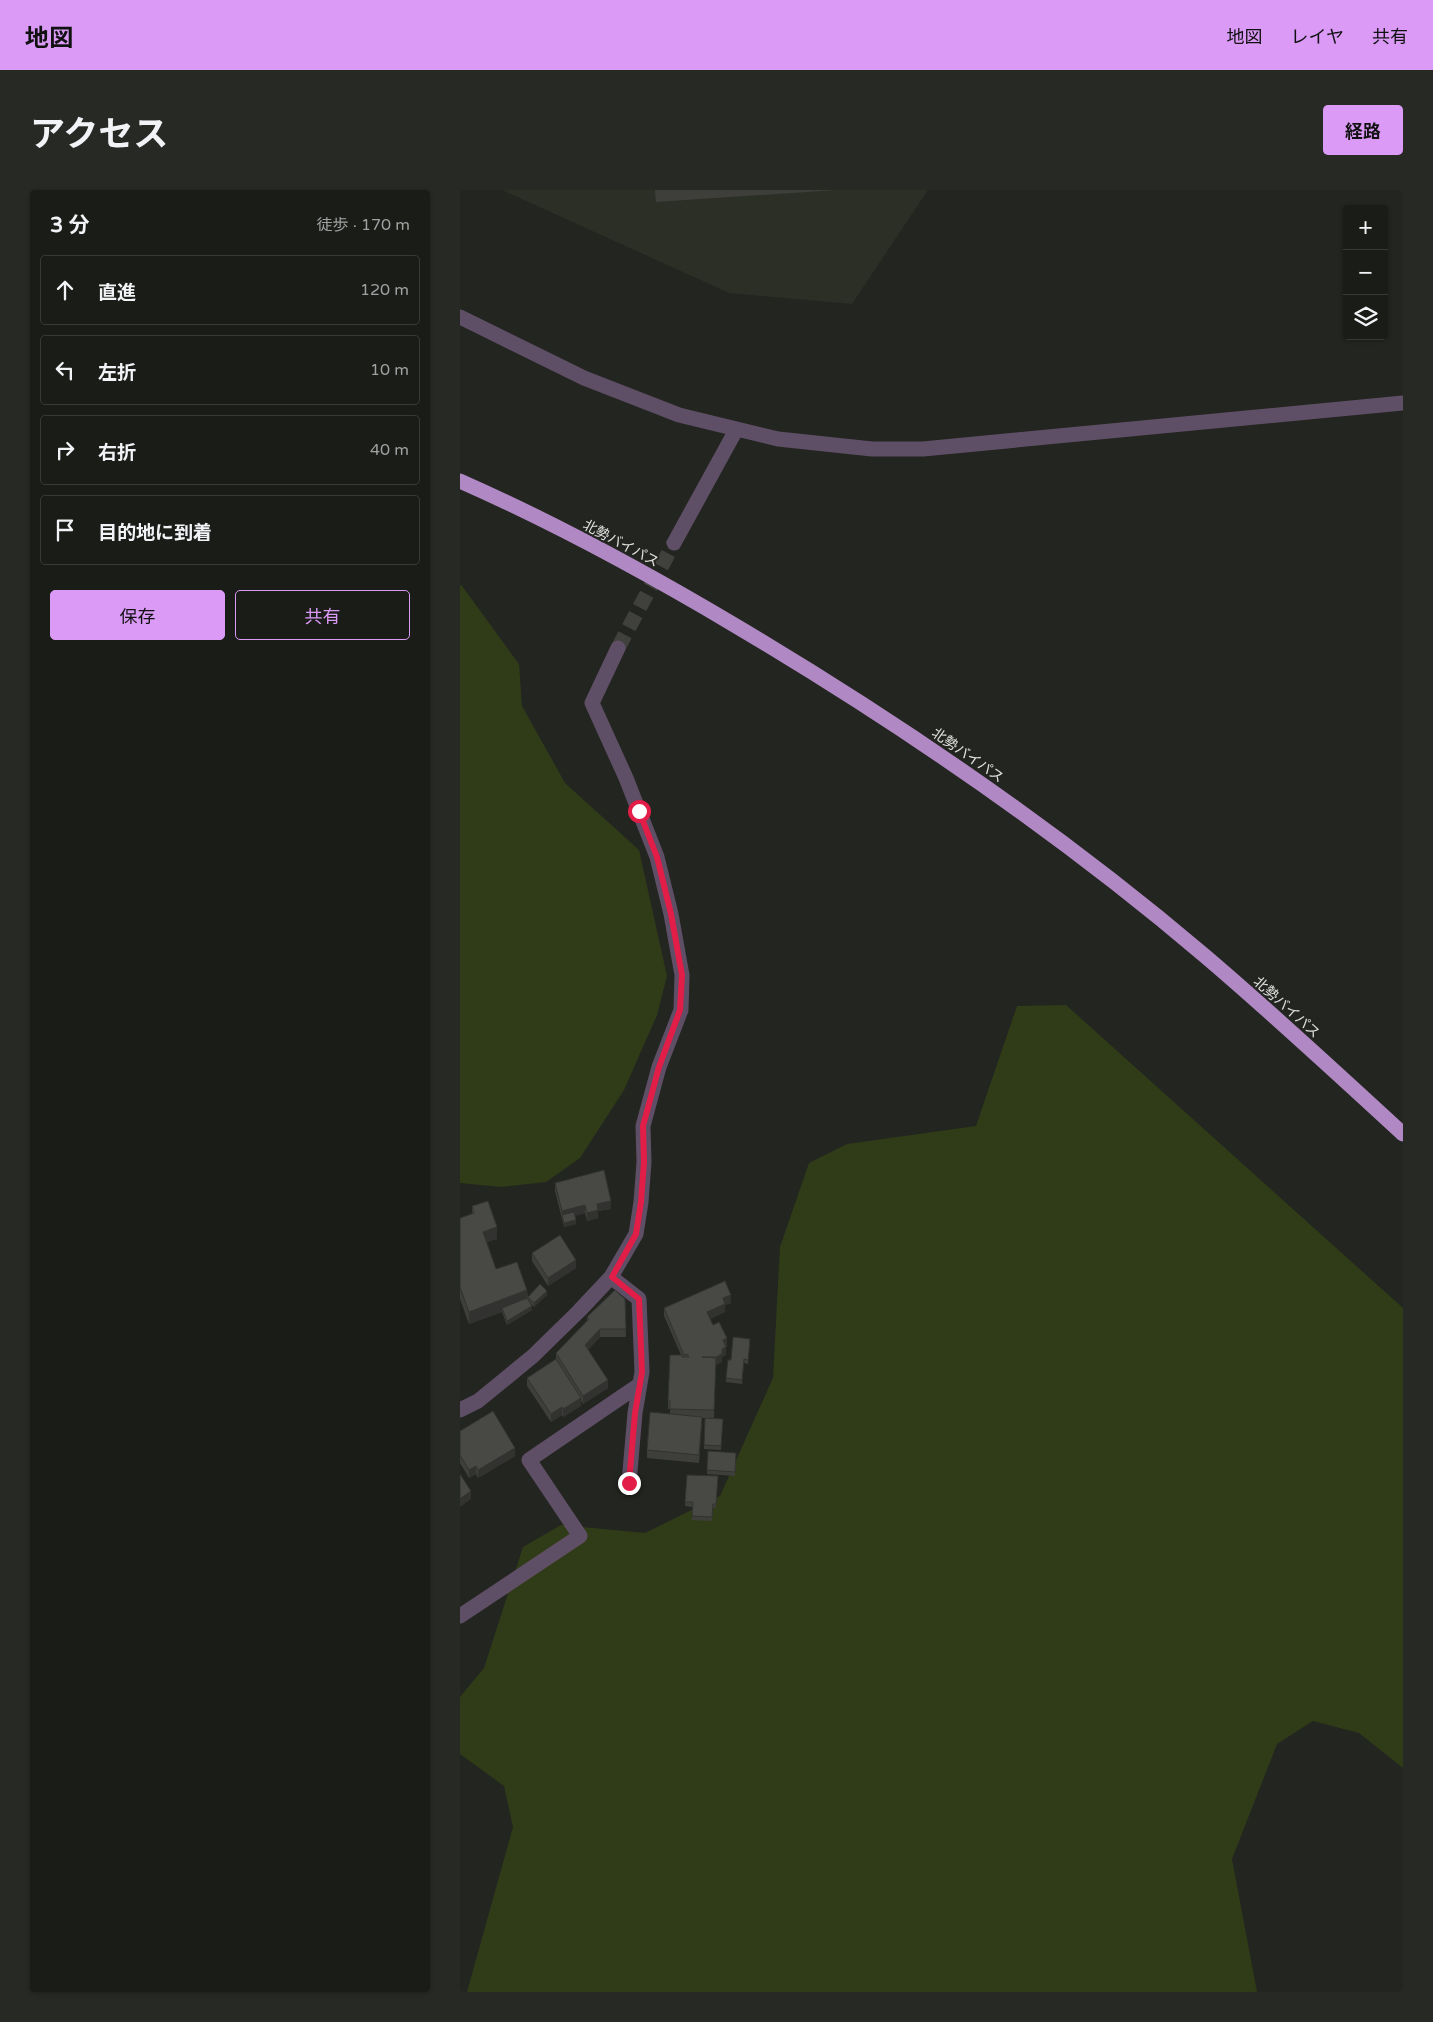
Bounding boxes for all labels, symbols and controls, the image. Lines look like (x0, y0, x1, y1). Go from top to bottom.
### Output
text: 地図 (25, 24, 73, 53)
text: 地図 (1227, 26, 1263, 48)
text: レイヤ (1291, 26, 1344, 48)
text: 共有 (1372, 26, 1408, 48)
button: 経路 (1323, 105, 1403, 155)
text: アクセス (30, 114, 168, 156)
map controls (1343, 205, 1388, 340)
button: + (1343, 205, 1388, 250)
text: 3 分 (50, 213, 90, 238)
text: 徒歩 · 170 m (317, 215, 410, 235)
button: − (1343, 250, 1388, 295)
icon: ahead (51, 276, 79, 304)
text: 120 m (360, 280, 409, 300)
text: 直進 (98, 282, 136, 304)
button: layers (1343, 295, 1388, 340)
icon: left (51, 356, 79, 384)
text: 10 m (370, 360, 409, 380)
text: 左折 (98, 362, 136, 384)
icon: right (51, 436, 79, 464)
text: 40 m (370, 440, 409, 460)
text: 右折 (98, 442, 136, 464)
icon: arrive (51, 516, 79, 544)
street label: 北勢バイパス (580, 516, 662, 571)
text: 目的地に到着 (98, 522, 212, 544)
button: 保存 (50, 590, 225, 640)
button: 共有 (235, 590, 410, 640)
street label: 北勢バイパス (929, 724, 1007, 786)
route start (628, 800, 651, 823)
street label: 北勢バイパス (1250, 973, 1323, 1042)
route end (618, 1472, 641, 1495)

